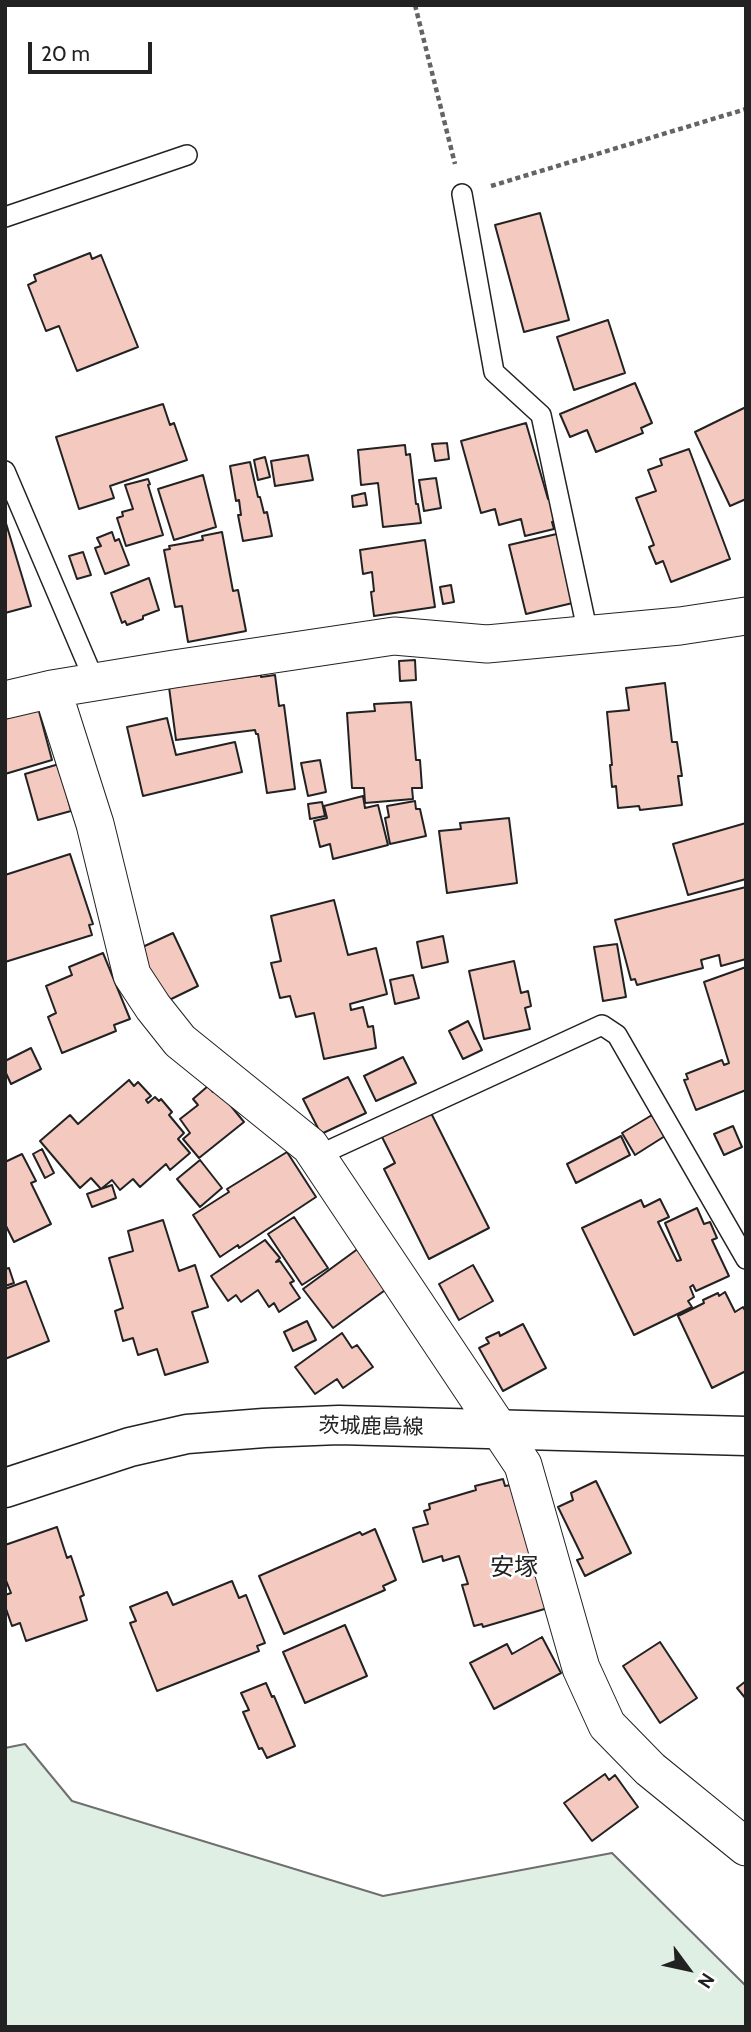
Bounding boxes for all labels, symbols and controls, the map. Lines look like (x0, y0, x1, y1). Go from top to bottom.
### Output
scale bar (32, 28, 156, 72)
text: 20 m (41, 41, 90, 66)
street label: 茨城鹿島線 (318, 1413, 424, 1441)
district label: 安塚 (490, 1554, 538, 1582)
north arrow (653, 1934, 723, 2004)
text: N (693, 1969, 719, 1993)

